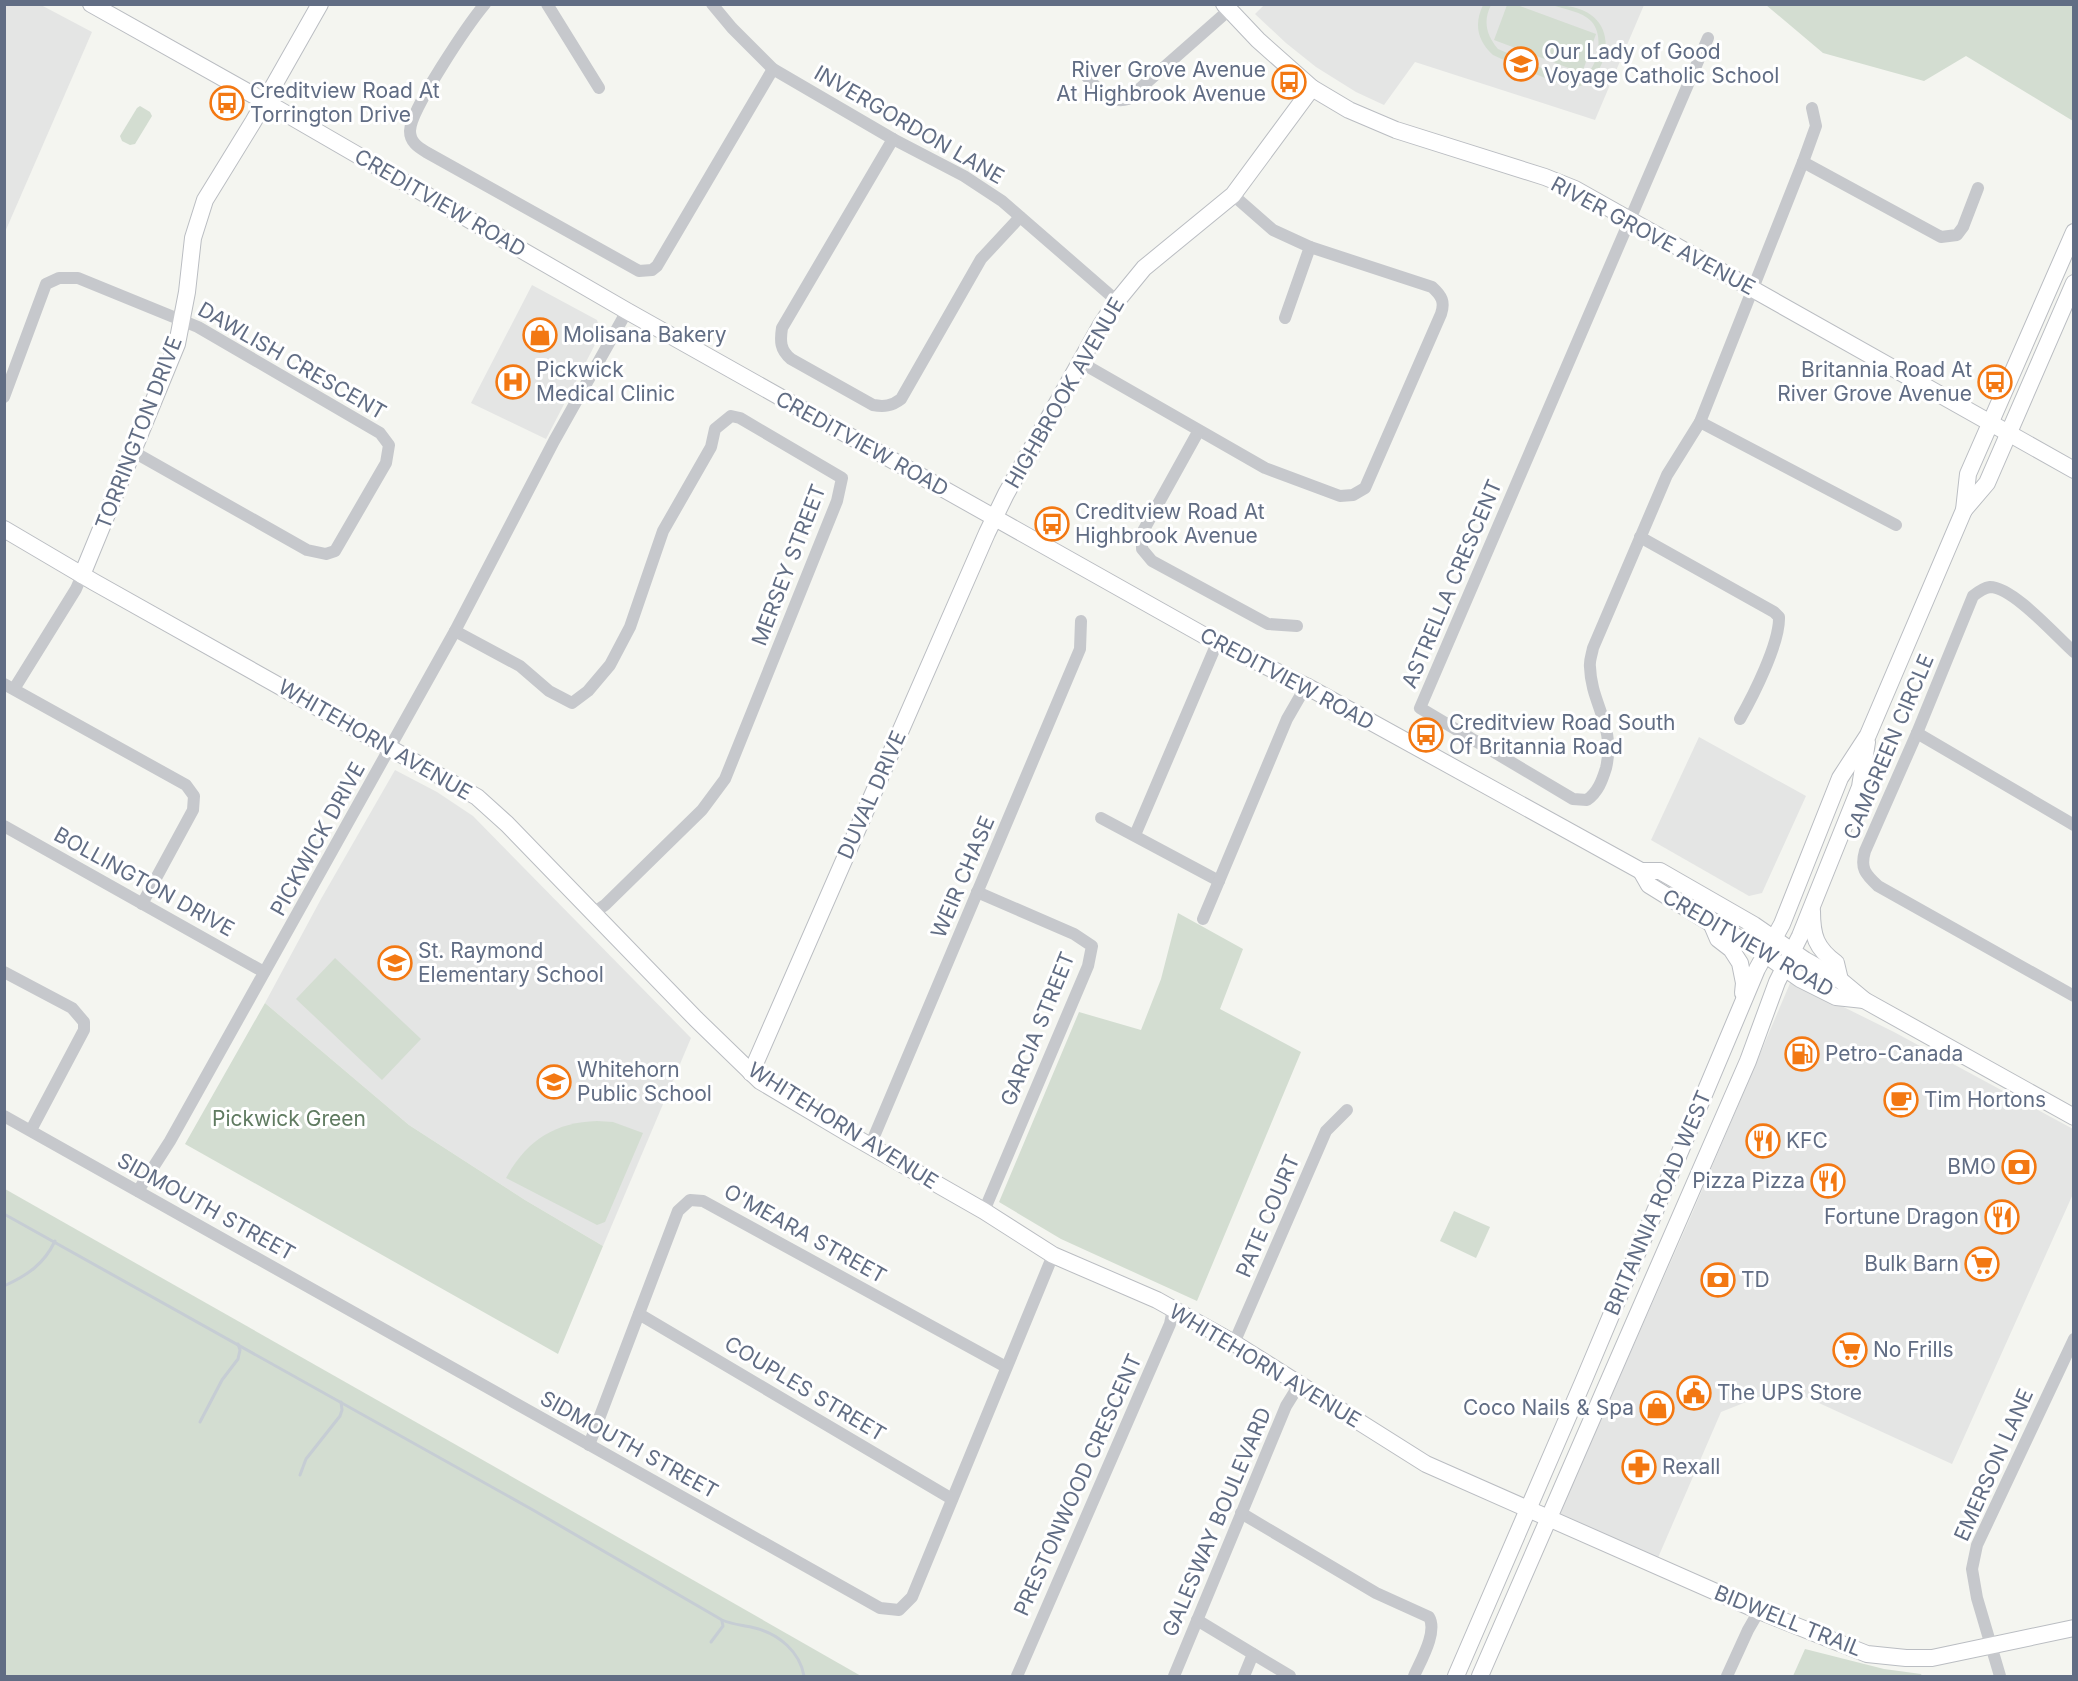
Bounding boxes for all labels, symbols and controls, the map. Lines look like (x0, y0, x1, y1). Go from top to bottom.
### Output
place label: Our Lady of Good Voyage Catholic School (1544, 39, 1779, 88)
school or university icon: Our Lady of Good Voyage Catholic School (1503, 46, 1539, 82)
place label: River Grove Avenue At Highbrook Avenue (1056, 57, 1266, 106)
street label: INVERGORDON LANE (810, 60, 1009, 189)
bus stop icon: River Grove Avenue At Highbrook Avenue (1271, 64, 1307, 100)
place label: Creditview Road At Torrington Drive (250, 78, 440, 127)
bus stop icon: Creditview Road At Torrington Drive (209, 85, 245, 121)
street label: CREDITVIEW ROAD (350, 143, 530, 262)
street label: RIVER GROVE AVENUE (1547, 171, 1760, 300)
street label: HIGHBROOK AVENUE (1000, 293, 1129, 493)
street label: DAWLISH CRESCENT (194, 296, 391, 425)
shop icon: Molisana Bakery (522, 317, 558, 353)
place label: Molisana Bakery (563, 322, 727, 347)
street label: TORRINGTON DRIVE (90, 333, 187, 533)
place label: Pickwick Medical Clinic (536, 357, 675, 406)
place label: Britannia Road At River Grove Avenue (1777, 357, 1972, 406)
hospital icon: Pickwick Medical Clinic (495, 364, 531, 400)
bus stop icon: Britannia Road At River Grove Avenue (1977, 364, 2013, 400)
street label: CREDITVIEW ROAD (771, 386, 953, 501)
street label: ASTRELLA CRESCENT (1396, 476, 1507, 692)
street label: MERSEY STREET (746, 481, 831, 649)
place label: Creditview Road At Highbrook Avenue (1075, 499, 1265, 548)
bus stop icon: Creditview Road At Highbrook Avenue (1034, 506, 1070, 542)
street label: CREDITVIEW ROAD (1196, 622, 1379, 735)
street label: CAMGREEN CIRCLE (1838, 650, 1939, 843)
street label: WHITEHORN AVENUE (274, 674, 476, 805)
place label: Creditview Road South Of Britannia Road (1449, 710, 1676, 759)
bus stop icon: Creditview Road South Of Britannia Road (1408, 717, 1444, 753)
street label: DUVAL DRIVE (832, 727, 911, 863)
street label: PICKWICK DRIVE (265, 758, 370, 920)
street label: WEIR CHASE (926, 812, 999, 941)
street label: BOLLINGTON DRIVE (50, 822, 239, 942)
street label: CREDITVIEW ROAD (1658, 883, 1838, 1002)
place label: St. Raymond Elementary School (418, 938, 604, 987)
school or university icon: St. Raymond Elementary School (377, 945, 413, 981)
street label: GARCIA STREET (995, 948, 1080, 1109)
fuel station icon: Petro-Canada (1784, 1036, 1820, 1072)
place label: Petro-Canada (1825, 1041, 1963, 1066)
place label: Whitehorn Public School (577, 1057, 712, 1106)
street label: WHITEHORN AVENUE (744, 1057, 943, 1194)
school or university icon: Whitehorn Public School (536, 1064, 572, 1100)
cafe icon: Tim Hortons (1883, 1082, 1919, 1118)
street label: BRITANNIA ROAD WEST (1599, 1087, 1716, 1319)
place label: Tim Hortons (1924, 1087, 2046, 1112)
park label: Pickwick Green (212, 1106, 366, 1131)
restaurant icon: KFC (1745, 1123, 1781, 1159)
place label: KFC (1786, 1128, 1828, 1153)
street label: SIDMOUTH STREET (113, 1147, 299, 1266)
bank icon: BMO (2001, 1149, 2037, 1185)
street label: PATE COURT (1230, 1151, 1305, 1281)
place label: BMO (1947, 1154, 1996, 1179)
restaurant icon: Pizza Pizza (1810, 1163, 1846, 1199)
place label: Pizza Pizza (1692, 1168, 1805, 1193)
street label: O'MEARA STREET (720, 1179, 891, 1289)
restaurant icon: Fortune Dragon (1984, 1199, 2020, 1235)
place label: Fortune Dragon (1824, 1204, 1979, 1229)
supermarket icon: Bulk Barn (1964, 1246, 2000, 1282)
place label: Bulk Barn (1864, 1251, 1959, 1276)
bank icon: TD (1700, 1262, 1736, 1298)
place label: TD (1741, 1267, 1770, 1292)
street label: WHITEHORN AVENUE (1165, 1298, 1366, 1433)
street label: COUPLES STREET (720, 1331, 890, 1447)
supermarket icon: No Frills (1832, 1332, 1868, 1368)
place label: No Frills (1873, 1337, 1954, 1362)
street label: PRESTONWOOD CRESCENT (1008, 1350, 1147, 1620)
public building icon: The UPS Store (1676, 1375, 1712, 1411)
place label: The UPS Store (1717, 1380, 1862, 1405)
street label: SIDMOUTH STREET (536, 1385, 722, 1504)
street label: EMERSON LANE (1949, 1385, 2038, 1545)
shop icon: Coco Nails & Spa (1639, 1390, 1675, 1426)
place label: Coco Nails & Spa (1463, 1395, 1634, 1420)
street label: GALESWAY BOULEVARD (1157, 1404, 1276, 1640)
pharmacy icon: Rexall (1621, 1449, 1657, 1485)
place label: Rexall (1662, 1454, 1720, 1479)
street label: BIDWELL TRAIL (1711, 1580, 1865, 1661)

